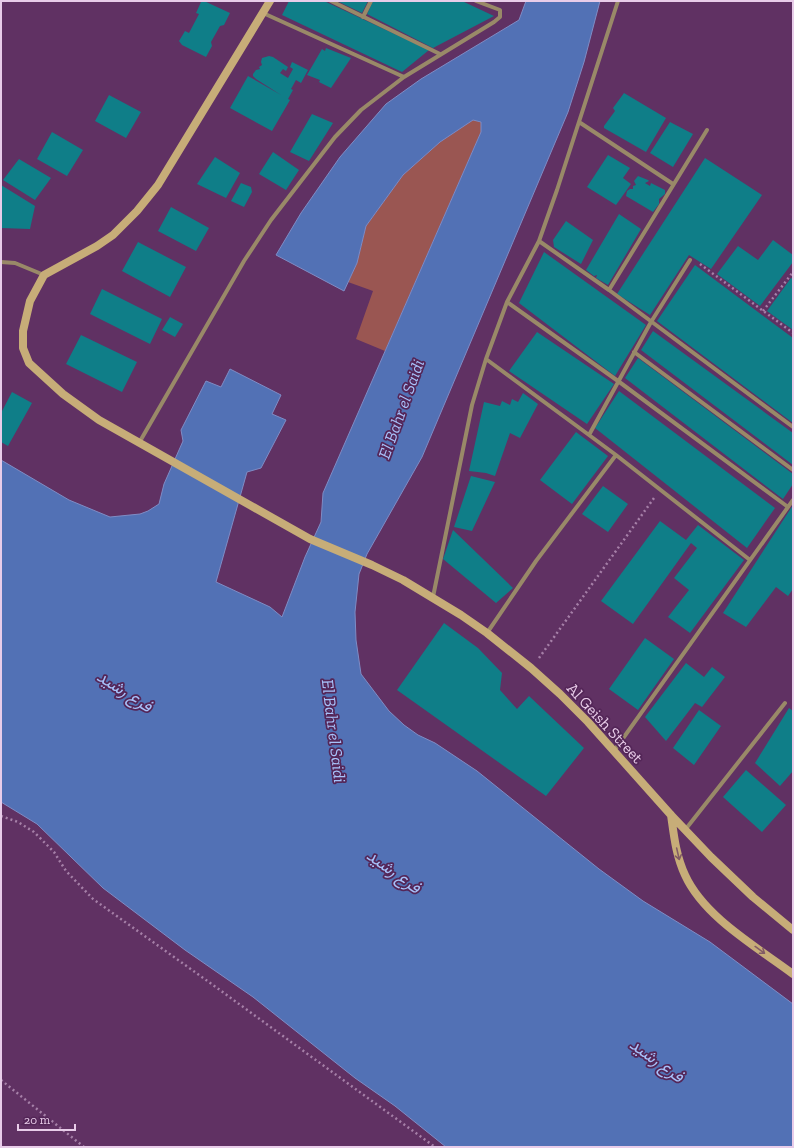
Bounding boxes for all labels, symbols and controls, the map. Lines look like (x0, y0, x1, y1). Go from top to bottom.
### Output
water label: El Bahr el Saidi (374, 357, 428, 461)
water label: فرع رشيد (93, 666, 157, 719)
water label: El Bahr el Saidi (318, 678, 350, 784)
street label: Al Geish Street (563, 679, 647, 767)
water label: فرع رشيد (362, 845, 426, 900)
one-way arrow (674, 847, 682, 860)
one-way arrow (754, 945, 765, 954)
water label: فرع رشيد (625, 1034, 689, 1089)
scale bar (18, 1106, 75, 1132)
text: 20 m (24, 1113, 51, 1127)

